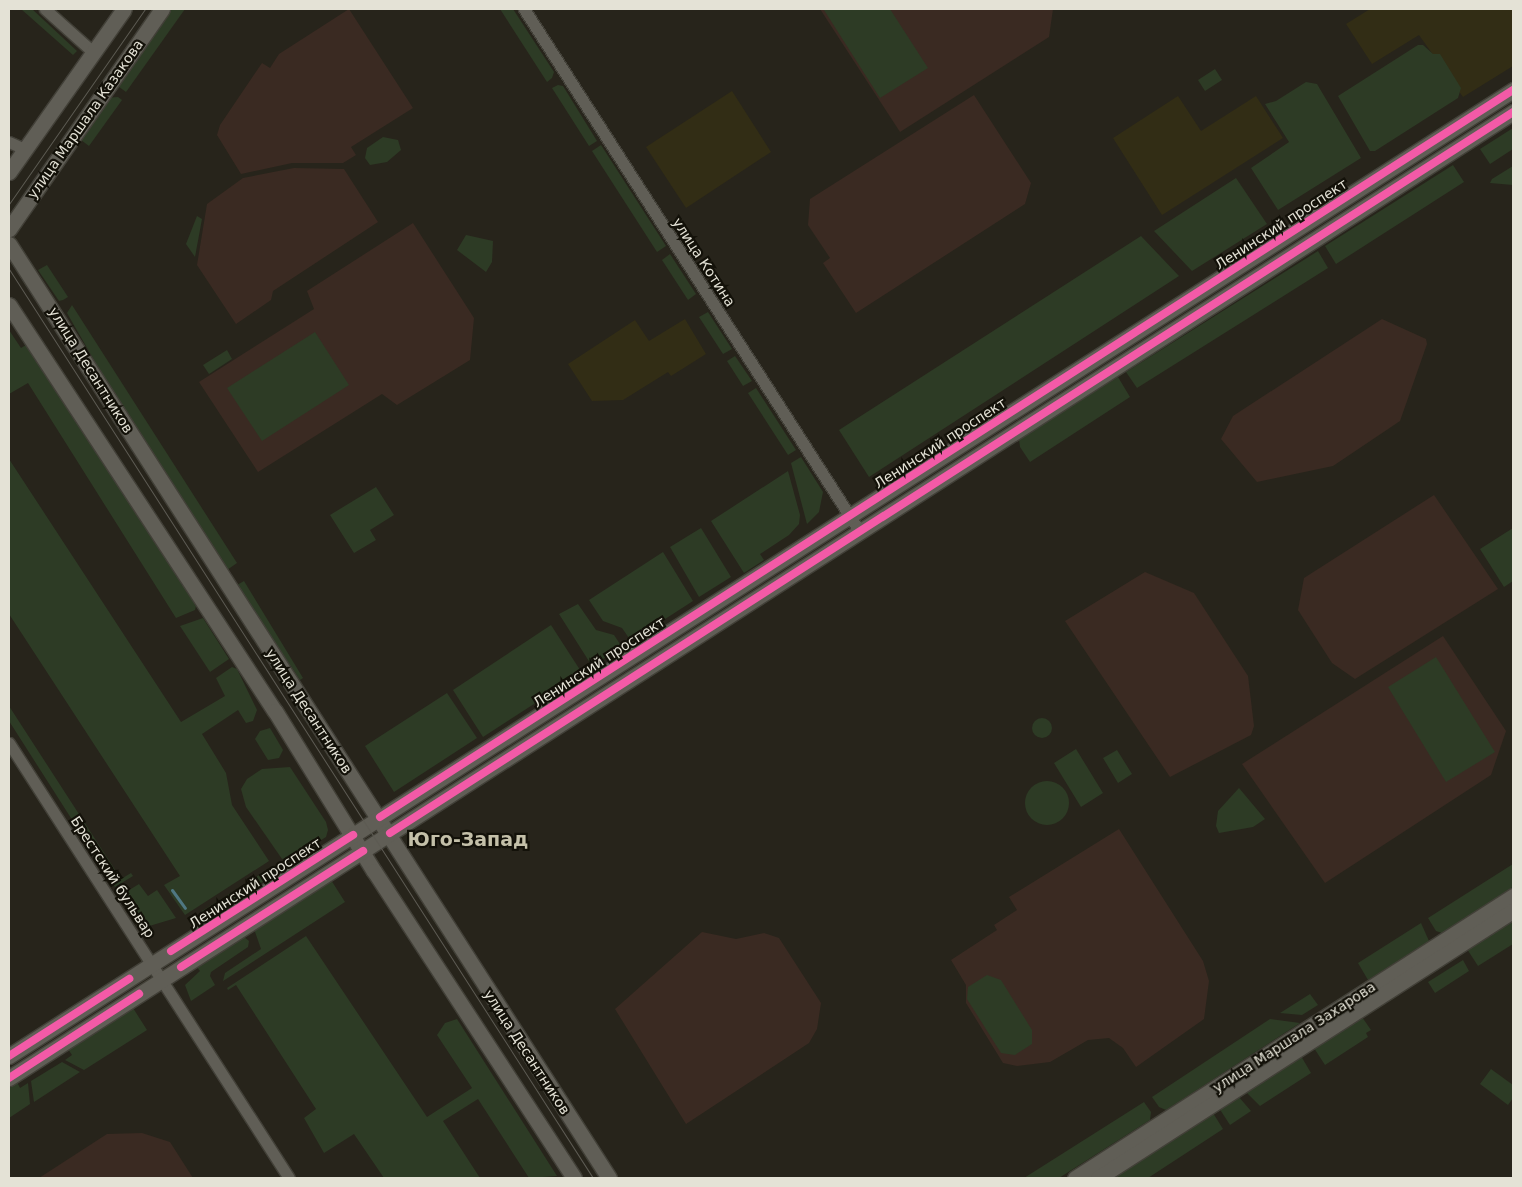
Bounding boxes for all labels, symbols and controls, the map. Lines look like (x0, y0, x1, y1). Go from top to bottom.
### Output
street label: улица Маршала Казакова (24, 36, 146, 202)
street label: Ленинский проспект (1212, 175, 1350, 273)
street label: улица Котина (669, 214, 739, 310)
street label: улица Десантников (45, 304, 137, 436)
street label: Ленинский проспект (871, 394, 1009, 492)
street label: Ленинский проспект (530, 613, 668, 711)
street label: улица Десантников (262, 645, 356, 777)
street label: Брестский бульвар (67, 813, 159, 941)
district label: Юго-Запад (408, 829, 528, 851)
street label: Ленинский проспект (186, 834, 324, 932)
street label: улица Маршала Захарова (1210, 978, 1378, 1096)
street label: улица Десантников (480, 986, 574, 1118)

